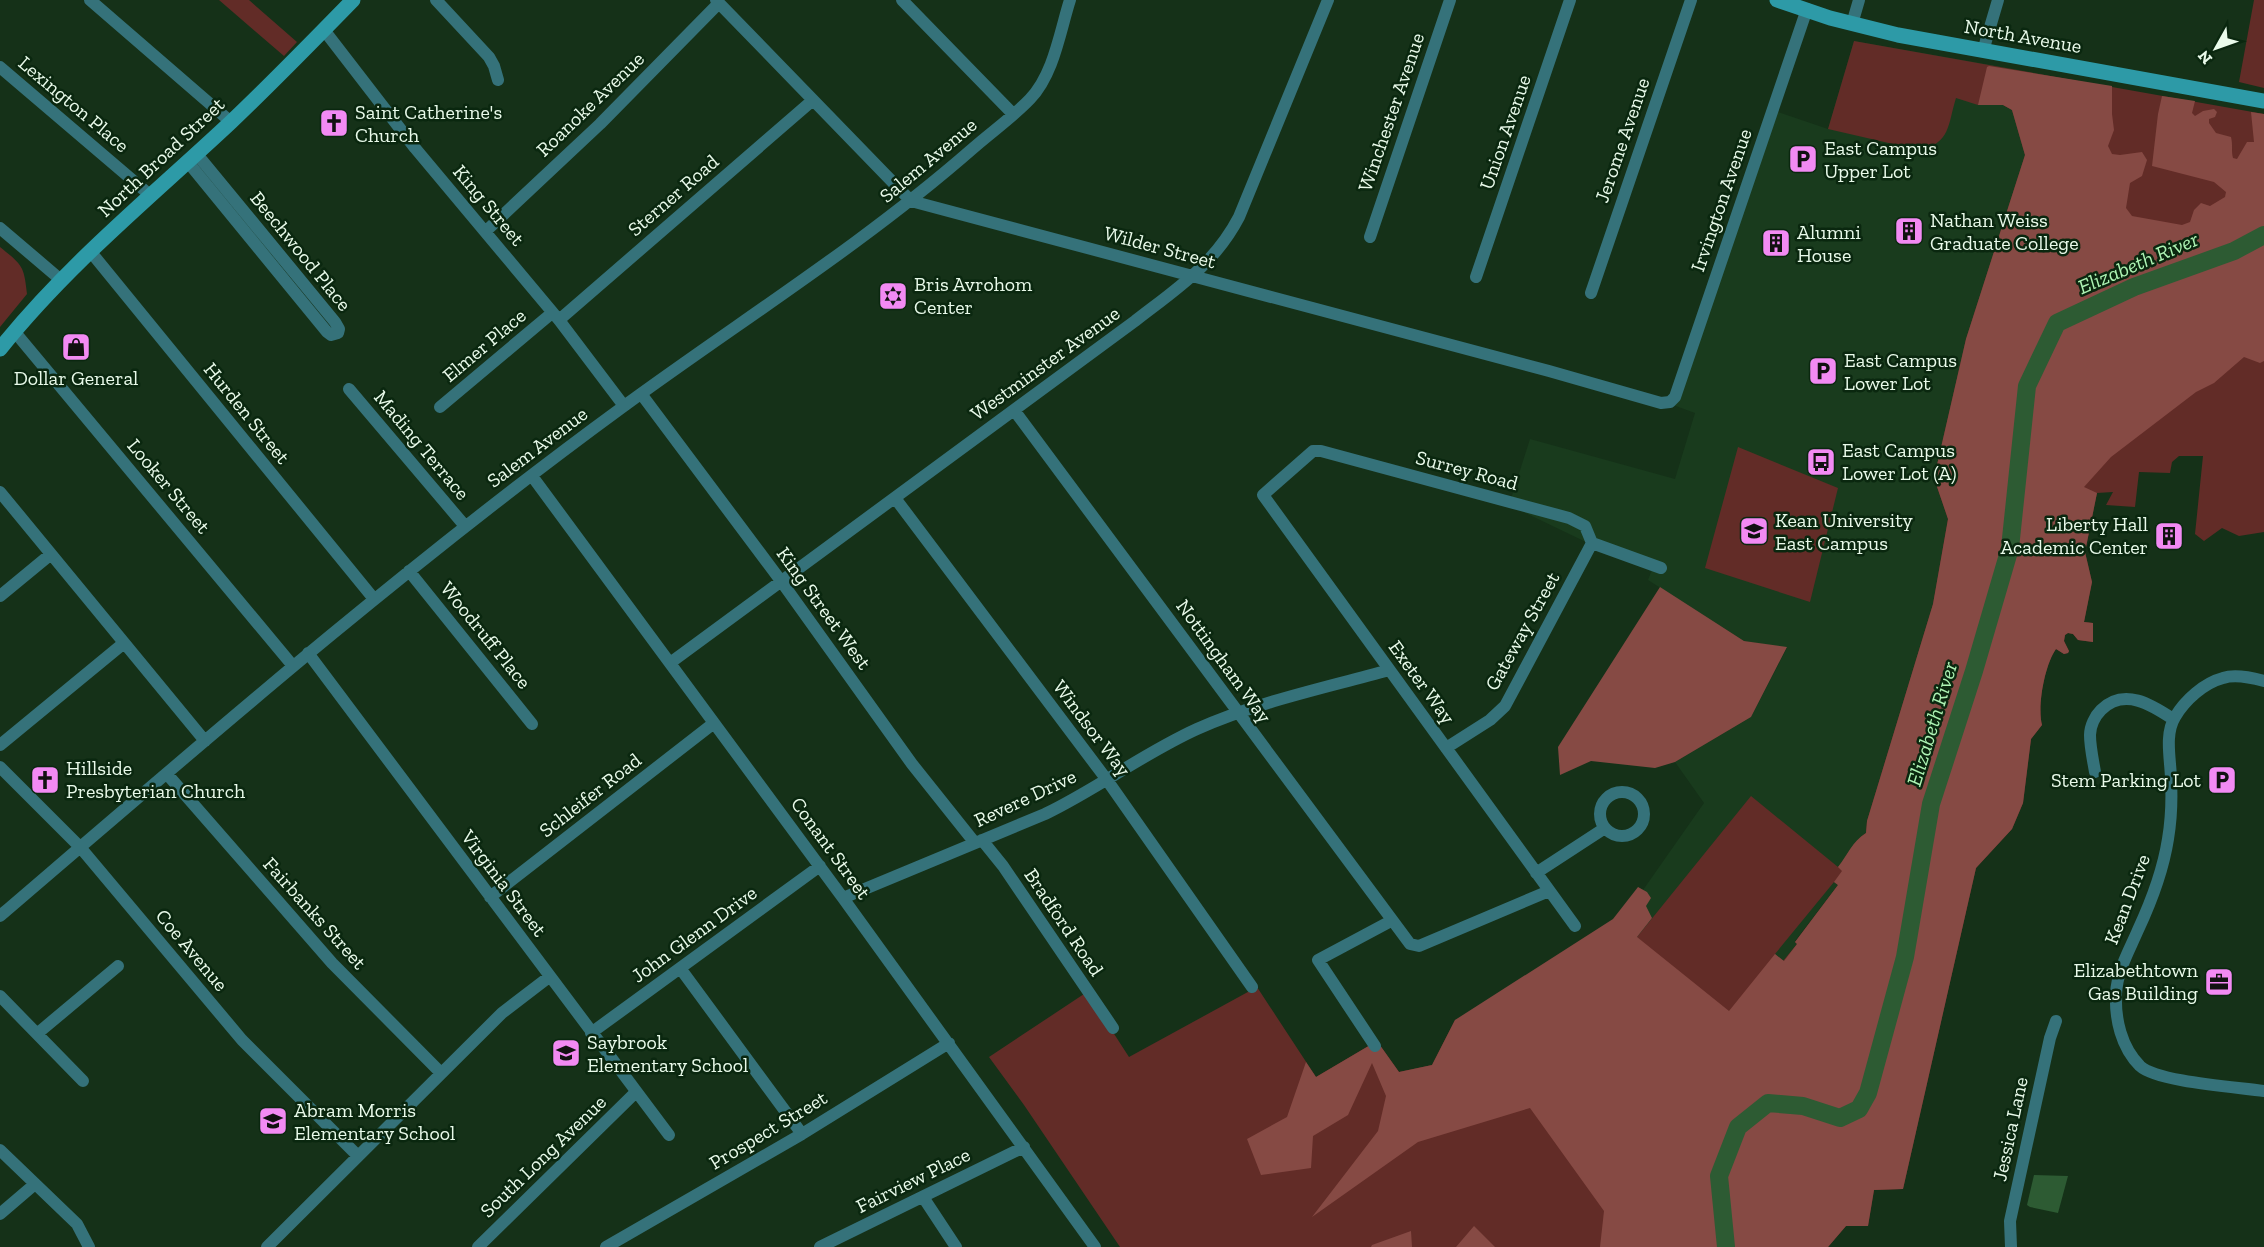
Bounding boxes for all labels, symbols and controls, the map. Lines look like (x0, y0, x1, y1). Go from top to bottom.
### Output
street label: North Avenue (1962, 14, 2084, 58)
north arrow (2186, 18, 2246, 78)
street label: Winchester Avenue (1353, 30, 1429, 194)
street label: Roanoke Avenue (531, 47, 649, 161)
text: N (2194, 47, 2216, 68)
street label: Lexington Place (14, 51, 134, 157)
street label: Union Avenue (1474, 71, 1536, 193)
street label: Jerome Avenue (1589, 74, 1655, 206)
street label: North Broad Street (93, 92, 230, 222)
place label: Saint Catherine's Church (355, 100, 502, 147)
church icon: Saint Catherine's Church (318, 107, 350, 139)
street label: Salem Avenue (874, 112, 982, 208)
street label: Irvington Avenue (1685, 125, 1757, 275)
place label: East Campus Upper Lot (1824, 136, 1937, 183)
parking icon: East Campus Upper Lot (1787, 143, 1819, 175)
street label: Sterner Road (623, 149, 723, 241)
street label: King Street (448, 160, 530, 251)
street label: Beechwood Place (245, 186, 357, 316)
place label: Nathan Weiss Graduate College (1930, 208, 2079, 255)
building icon: Nathan Weiss Graduate College (1893, 215, 1925, 247)
place label: Alumni House (1797, 220, 1861, 267)
street label: Wilder Street (1101, 221, 1219, 274)
water label: Elizabeth River (2074, 226, 2203, 299)
building icon: Alumni House (1760, 227, 1792, 259)
place label: Bris Avrohom Center (914, 272, 1033, 319)
synagogue icon: Bris Avrohom Center (877, 280, 909, 312)
street label: Westminster Avenue (966, 301, 1124, 425)
street label: Elmer Place (437, 303, 531, 387)
shop icon: Dollar General (60, 331, 92, 363)
place label: East Campus Lower Lot (1844, 348, 1957, 395)
parking icon: East Campus Lower Lot (1807, 355, 1839, 387)
street label: Hurden Street (199, 357, 296, 469)
place label: Dollar General (14, 366, 138, 390)
street label: Mading Terrace (369, 385, 475, 505)
street label: Salem Avenue (482, 401, 592, 493)
street label: Looker Street (122, 434, 216, 539)
place label: East Campus Lower Lot (A) (1842, 438, 1956, 485)
street label: Surrey Road (1413, 445, 1521, 495)
bus stop icon: East Campus Lower Lot (A) (1805, 446, 1837, 478)
place label: Kean University East Campus (1775, 508, 1914, 555)
place label: Liberty Hall Academic Center (2000, 512, 2148, 559)
school or university icon: Kean University East Campus (1738, 515, 1770, 547)
building icon: Liberty Hall Academic Center (2153, 520, 2185, 552)
street label: King Street West (772, 542, 877, 674)
street label: Gateway Street (1480, 567, 1565, 694)
street label: Woodruff Place (436, 577, 536, 693)
street label: Nottingham Way (1171, 595, 1277, 728)
street label: Exeter Way (1384, 636, 1461, 729)
water label: Elizabeth River (1901, 658, 1962, 789)
street label: Windsor Way (1048, 675, 1137, 782)
street label: Schleifer Road (534, 748, 646, 842)
place label: Hillside Presbyterian Church (66, 756, 246, 803)
church icon: Hillside Presbyterian Church (29, 764, 61, 796)
street label: Revere Drive (970, 764, 1080, 832)
parking icon: Stem Parking Lot (2206, 764, 2238, 796)
place label: Stem Parking Lot (2051, 768, 2202, 792)
street label: Conant Street (786, 792, 876, 904)
street label: Virginia Street (456, 824, 552, 941)
street label: Kean Drive (2099, 851, 2155, 947)
street label: Fairbanks Street (258, 852, 372, 975)
street label: Bradford Road (1019, 864, 1109, 980)
street label: John Glenn Drive (627, 880, 761, 988)
street label: Coe Avenue (151, 904, 233, 996)
place label: Elizabethtown Gas Building (2073, 958, 2199, 1005)
office icon: Elizabethtown Gas Building (2203, 966, 2235, 998)
place label: Saybrook Elementary School (587, 1030, 748, 1077)
school or university icon: Saybrook Elementary School (550, 1037, 582, 1069)
street label: Jessica Lane (1987, 1075, 2033, 1183)
street label: Prospect Street (705, 1085, 832, 1175)
street label: South Long Avenue (475, 1090, 611, 1222)
place label: Abram Morris Elementary School (294, 1098, 455, 1145)
school or university icon: Abram Morris Elementary School (257, 1105, 289, 1137)
street label: Fairview Place (852, 1142, 974, 1218)

